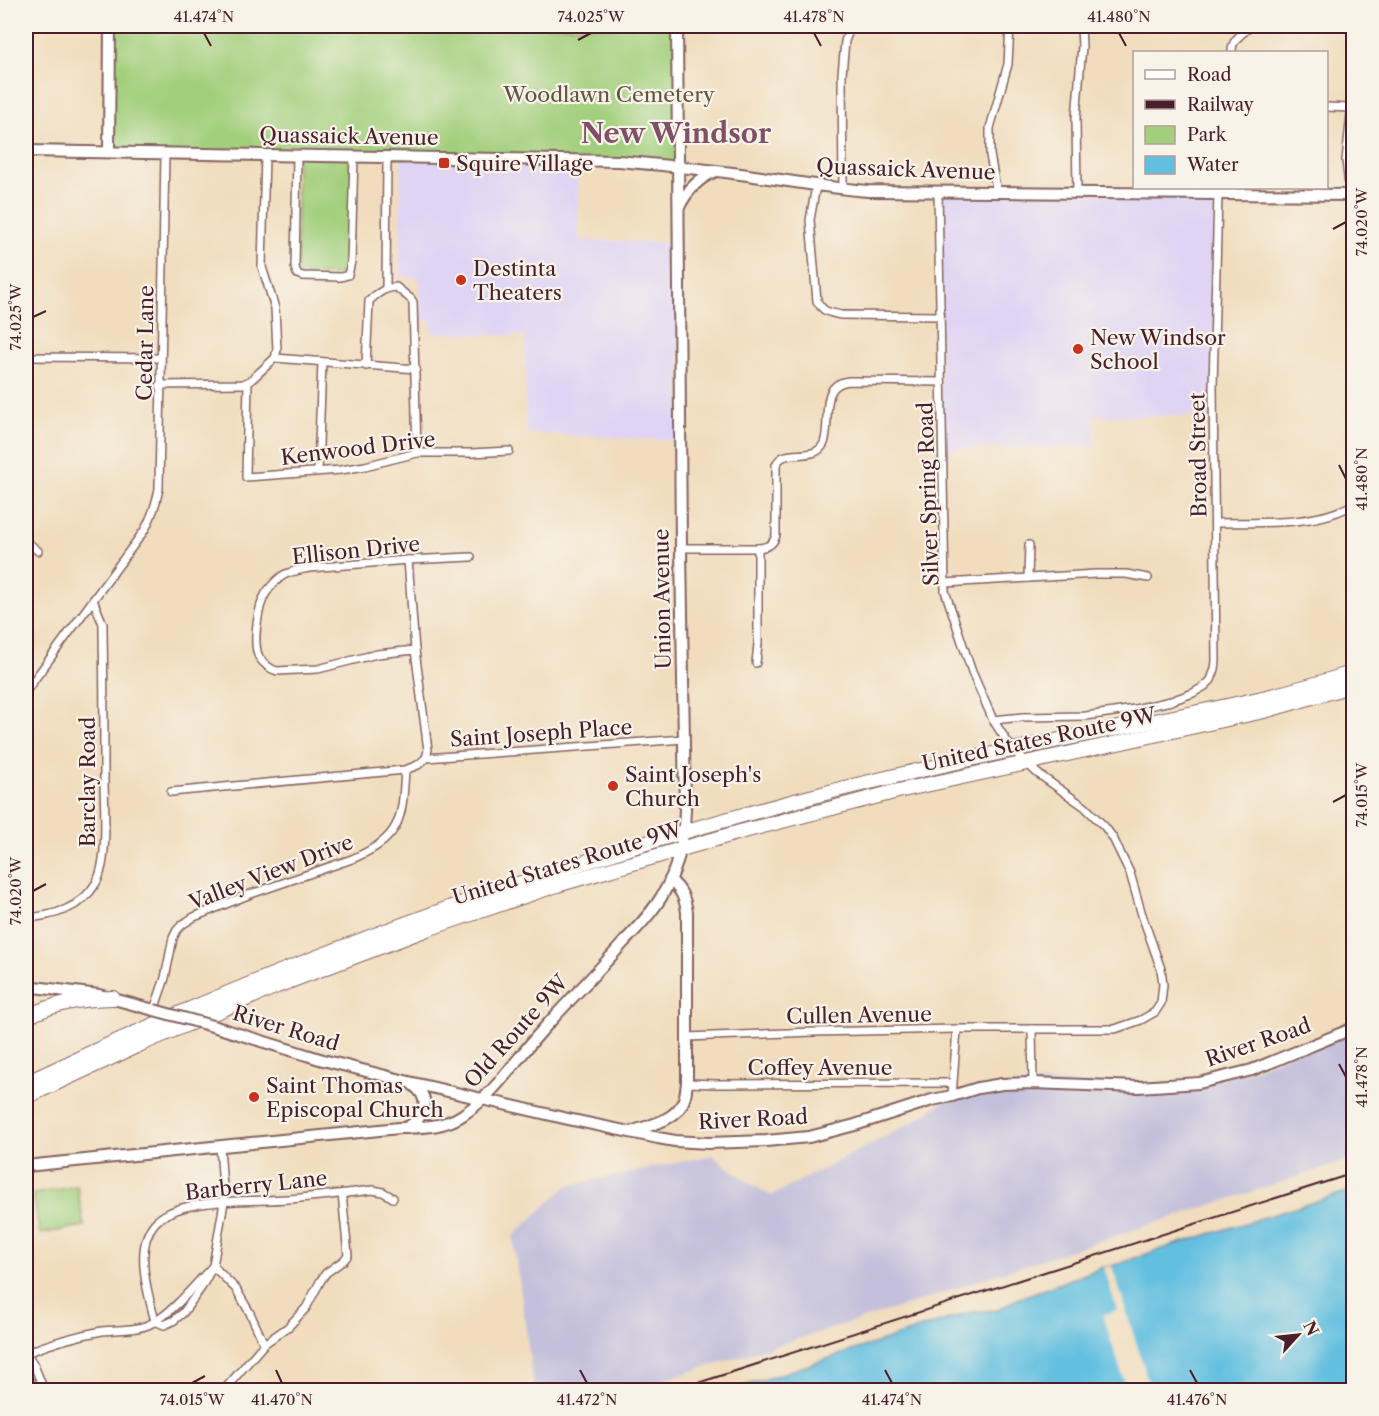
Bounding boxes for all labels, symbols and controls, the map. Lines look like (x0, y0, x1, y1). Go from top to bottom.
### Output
text: 41.474°N (174, 7, 234, 26)
text: 74.025°W (558, 7, 625, 26)
text: 41.478°N (783, 7, 845, 26)
text: 41.480°N (1087, 7, 1151, 26)
legend (1133, 51, 1328, 189)
text: Road (1187, 64, 1232, 86)
park label: Woodlawn Cemetery (502, 82, 715, 107)
text: Railway (1187, 94, 1255, 116)
district label: New Windsor (581, 117, 772, 150)
street label: Quassaick Avenue (259, 122, 439, 150)
text: Park (1187, 124, 1228, 146)
place label: Squire Village (456, 151, 594, 176)
street label: Quassaick Avenue (816, 153, 996, 185)
text: Water (1186, 154, 1239, 176)
marker: Squire Village (437, 156, 451, 170)
text: 74.020°W (1352, 187, 1371, 256)
place label: Destinta Theaters (473, 256, 562, 305)
marker: Destinta Theaters (454, 273, 468, 287)
text: 74.025°W (6, 283, 25, 350)
street label: Cedar Lane (131, 285, 159, 401)
place label: New Windsor School (1090, 325, 1226, 374)
marker: New Windsor School (1071, 342, 1085, 356)
street label: Broad Street (1184, 392, 1212, 518)
street label: Silver Spring Road (912, 401, 944, 586)
street label: Kenwood Drive (279, 426, 437, 470)
text: 41.480°N (1352, 447, 1371, 511)
street label: Union Avenue (648, 528, 676, 670)
street label: Ellison Drive (291, 531, 421, 569)
street label: United States Route 9W (920, 702, 1159, 776)
street label: Saint Joseph Place (449, 714, 633, 752)
street label: Barclay Road (75, 716, 100, 847)
place label: Saint Joseph's Church (625, 762, 761, 811)
text: 74.015°W (1352, 762, 1371, 827)
marker: Saint Joseph's Church (606, 779, 620, 793)
street label: United States Route 9W (449, 816, 686, 910)
street label: Valley View Drive (184, 829, 357, 915)
text: 74.020°W (6, 856, 25, 925)
street label: Old Route 9W (459, 969, 574, 1092)
street label: River Road (230, 1000, 342, 1056)
street label: Cullen Avenue (786, 1001, 932, 1029)
street label: River Road (1202, 1012, 1314, 1072)
text: 41.478°N (1352, 1046, 1371, 1108)
street label: Coffey Avenue (748, 1055, 892, 1080)
place label: Saint Thomas Episcopal Church (266, 1073, 444, 1122)
marker: Saint Thomas Episcopal Church (247, 1090, 261, 1104)
street label: River Road (697, 1104, 809, 1134)
street label: Barberry Lane (184, 1165, 328, 1205)
north arrow (1268, 1305, 1328, 1365)
text: N (1299, 1317, 1323, 1339)
text: 74.015°W (160, 1390, 225, 1409)
text: 41.470°N (251, 1390, 313, 1409)
text: 41.472°N (557, 1390, 617, 1409)
text: 41.474°N (862, 1390, 922, 1409)
text: 41.476°N (1167, 1390, 1227, 1409)

